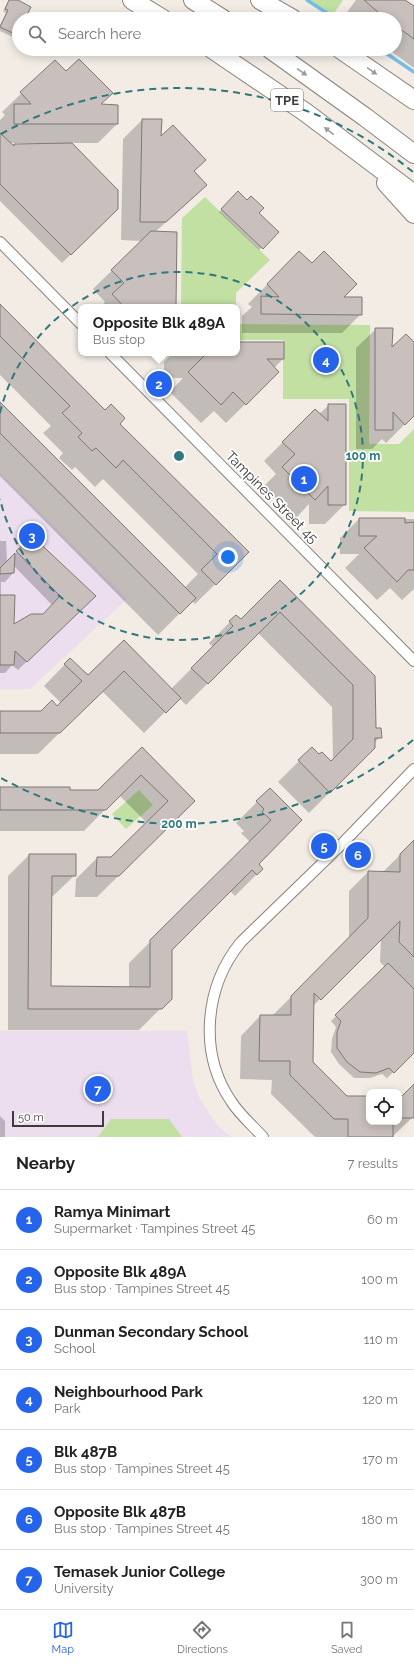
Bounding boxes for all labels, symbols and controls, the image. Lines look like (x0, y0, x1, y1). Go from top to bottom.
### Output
search box (12, 12, 402, 56)
icon: search (26, 23, 48, 45)
text: Search here (58, 25, 141, 43)
one-way arrow (367, 67, 377, 75)
one-way arrow (296, 68, 307, 76)
road number: TPE (271, 89, 303, 111)
one-way arrow (324, 126, 335, 135)
popup (78, 304, 240, 356)
text: Opposite Blk 489A (93, 314, 225, 332)
text: Bus stop (93, 332, 145, 347)
pin: 4 (313, 345, 339, 375)
pin: 2 (146, 369, 172, 399)
street label: Tampines Street 45 (223, 448, 322, 547)
centre of rings (172, 449, 186, 463)
text: 100 m (346, 449, 380, 463)
pin: 1 (291, 464, 317, 494)
pin: 3 (19, 521, 45, 551)
your location (218, 547, 238, 567)
text: 200 m (161, 817, 197, 831)
pin: 5 (311, 831, 337, 861)
pin: 6 (345, 840, 371, 870)
pin: 7 (85, 1074, 111, 1104)
map controls (366, 1089, 402, 1125)
button: locate (366, 1089, 402, 1125)
scale bar (12, 1109, 104, 1128)
text: 50 m (18, 1111, 44, 1124)
text: Nearby (16, 1153, 75, 1173)
text: 7 results (348, 1156, 398, 1171)
text: Ramya Minimart (54, 1203, 170, 1221)
text: 1 (26, 1212, 32, 1227)
text: 60 m (367, 1212, 398, 1227)
text: Supermarket · Tampines Street 45 (54, 1221, 255, 1236)
text: Opposite Blk 489A (54, 1263, 186, 1281)
text: 2 (25, 1272, 33, 1287)
text: 100 m (361, 1272, 398, 1287)
text: Bus stop · Tampines Street 45 (54, 1281, 230, 1296)
text: Dunman Secondary School (54, 1323, 248, 1341)
text: 3 (25, 1332, 33, 1347)
text: 110 m (364, 1332, 398, 1347)
text: School (54, 1341, 96, 1356)
text: Neighbourhood Park (54, 1383, 203, 1401)
text: 4 (25, 1392, 33, 1407)
text: 120 m (362, 1392, 398, 1407)
text: Park (54, 1401, 81, 1416)
text: Blk 487B (54, 1443, 117, 1461)
text: 5 (25, 1452, 33, 1467)
text: 170 m (362, 1452, 398, 1467)
text: Bus stop · Tampines Street 45 (54, 1461, 230, 1476)
text: Opposite Blk 487B (54, 1503, 186, 1521)
text: 6 (25, 1512, 33, 1527)
text: 180 m (362, 1512, 398, 1527)
text: Bus stop · Tampines Street 45 (54, 1521, 230, 1536)
text: Temasek Junior College (54, 1563, 225, 1581)
text: 7 (25, 1572, 33, 1587)
text: 300 m (360, 1572, 398, 1587)
text: University (54, 1581, 114, 1596)
tab: Map (52, 1619, 74, 1656)
tab: Directions (177, 1619, 228, 1656)
tab: Saved (331, 1619, 362, 1656)

